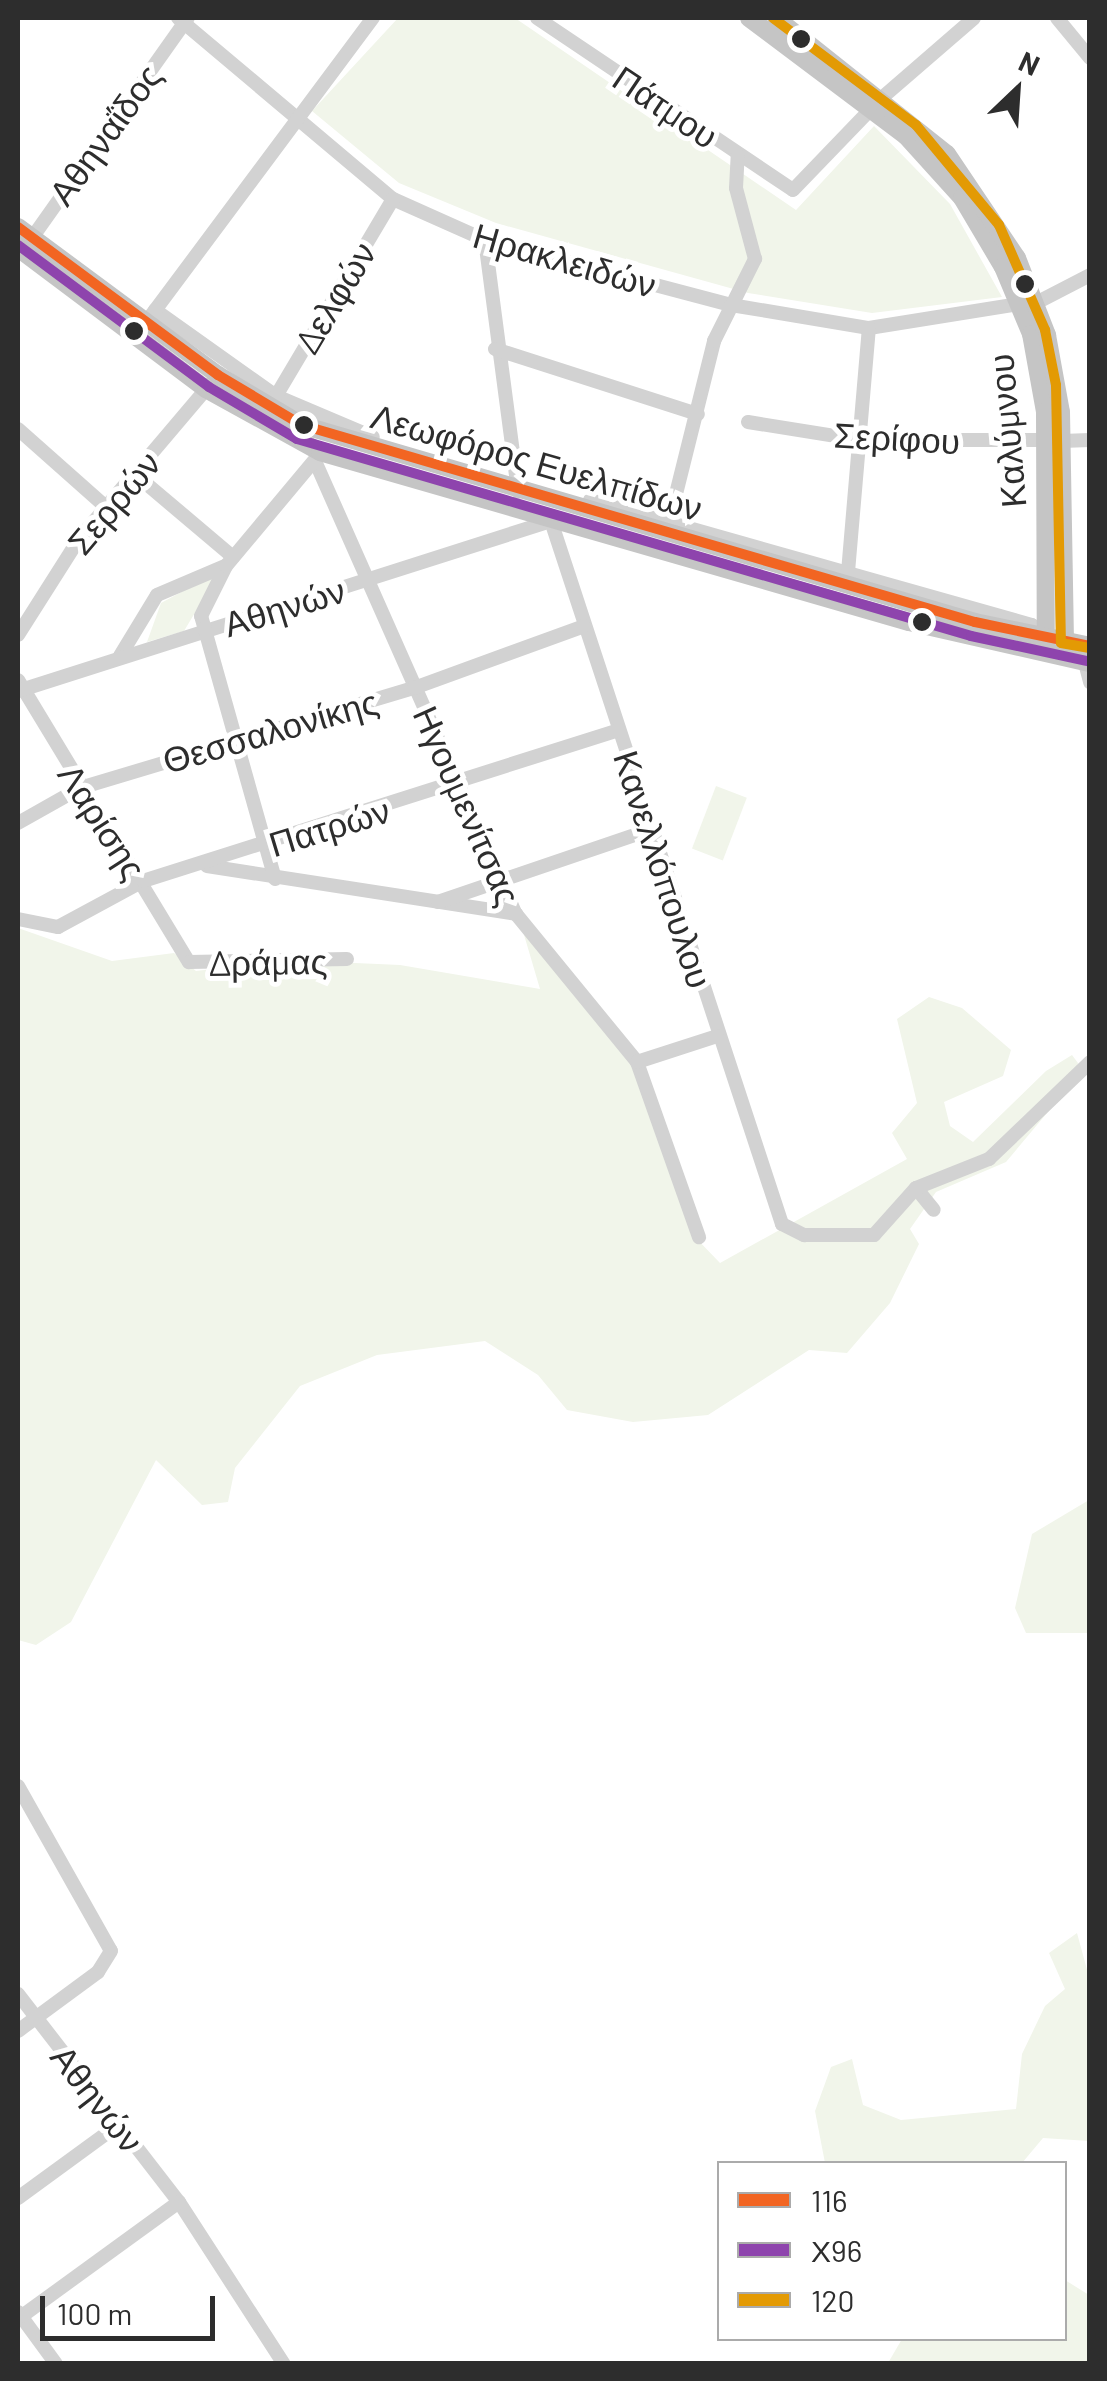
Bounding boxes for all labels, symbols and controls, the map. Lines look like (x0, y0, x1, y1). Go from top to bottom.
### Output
unlabelled marker (791, 29, 811, 49)
north arrow (967, 40, 1067, 140)
text: N (1014, 43, 1045, 82)
street label: Αθηναΐδος (39, 55, 169, 213)
street label: Πάτμου (606, 56, 726, 156)
street label: Ηρακλειδών (469, 213, 661, 305)
street label: Δελφών (284, 234, 384, 360)
unlabelled marker (1015, 274, 1035, 294)
unlabelled marker (124, 321, 144, 341)
street label: Καλύμνου (978, 352, 1034, 510)
street label: Λεωφόρος Ευελπίδων (367, 394, 707, 528)
street label: Σερίφου (833, 413, 961, 461)
unlabelled marker (294, 415, 314, 435)
street label: Σερρών (58, 442, 168, 562)
street label: Αθηνών (218, 568, 350, 644)
unlabelled marker (912, 612, 932, 632)
street label: Θεσσαλονίκης (158, 679, 382, 781)
street label: Ηγουμενίτσας (405, 699, 531, 911)
street label: Κανελλόπουλου (606, 745, 722, 993)
street label: Λαρίσης (50, 755, 156, 887)
street label: Πατρών (264, 788, 394, 864)
street label: Δράμας (208, 939, 328, 983)
street label: Αθηνών (43, 2036, 153, 2160)
legend (717, 2161, 1067, 2341)
text: 116 (811, 2182, 848, 2218)
text: Χ96 (811, 2232, 862, 2268)
scale bar (45, 2276, 220, 2338)
text: 120 (811, 2282, 855, 2318)
text: 100 m (57, 2295, 132, 2331)

